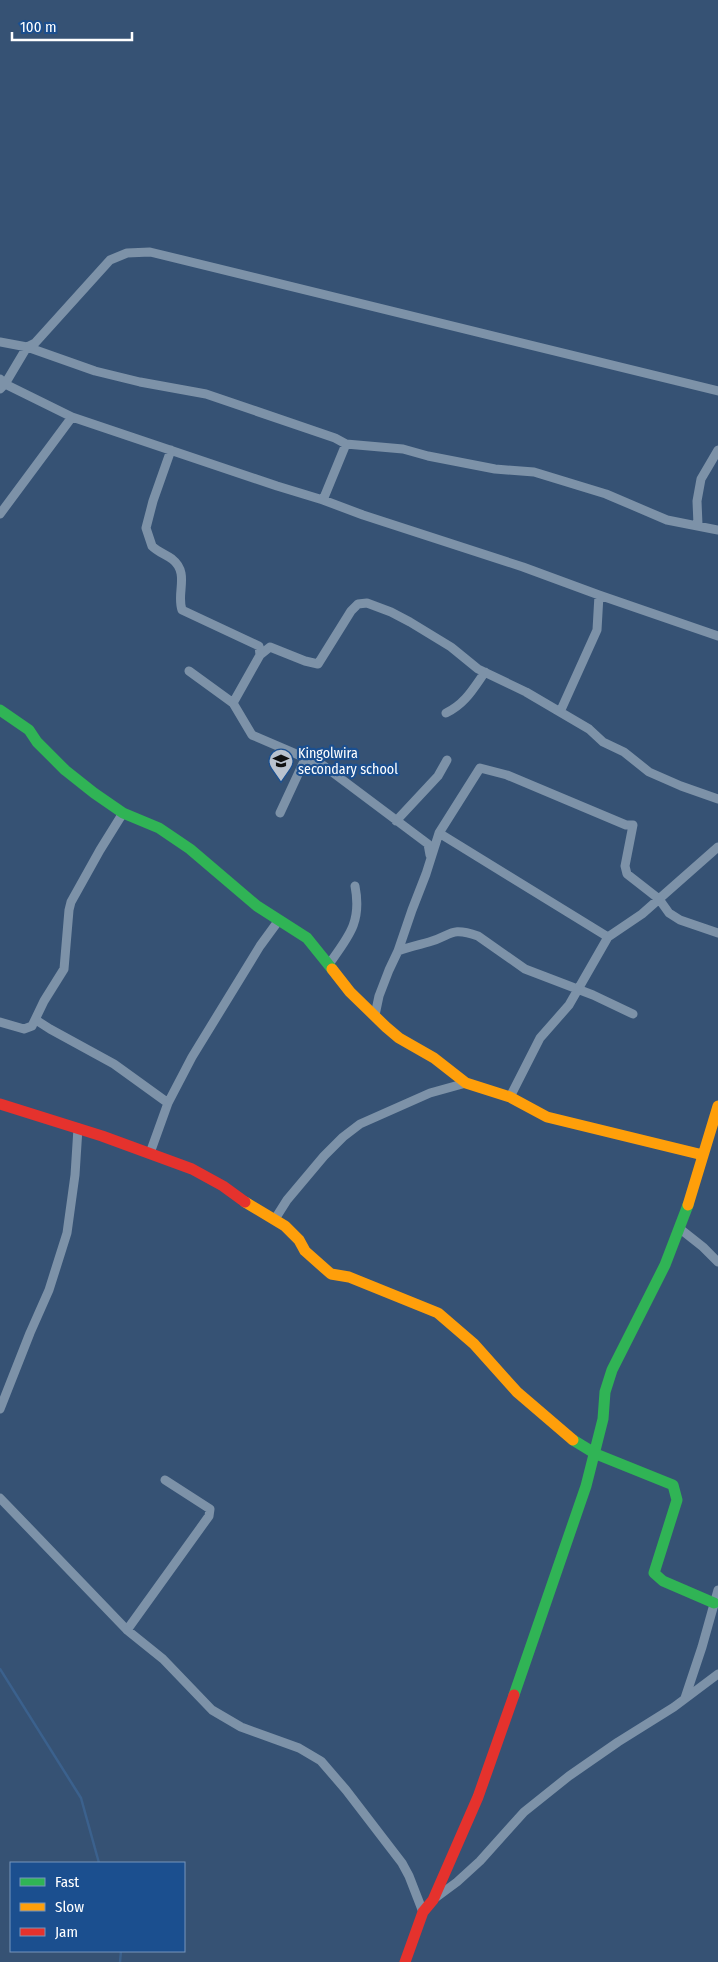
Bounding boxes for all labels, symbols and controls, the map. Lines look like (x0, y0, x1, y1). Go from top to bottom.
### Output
scale bar (12, 10, 132, 42)
text: 100 m (20, 18, 57, 36)
place label: Kingolwira secondary school (298, 745, 398, 778)
school or university icon: Kingolwira secondary school (268, 748, 294, 782)
legend (10, 1862, 185, 1952)
text: Fast (55, 1873, 79, 1891)
text: Slow (55, 1898, 84, 1916)
text: Jam (55, 1923, 78, 1941)

